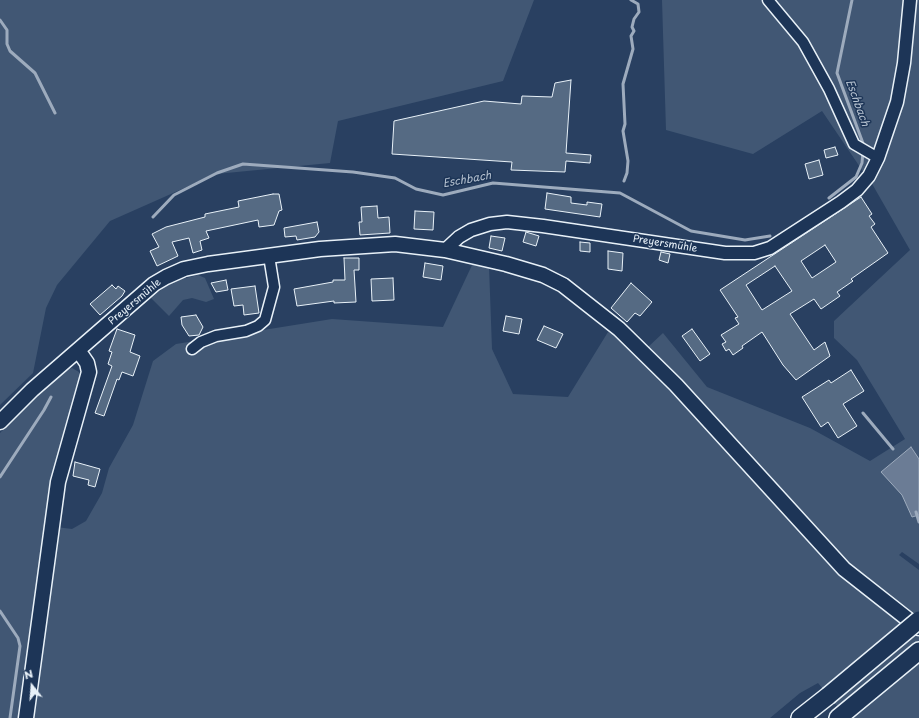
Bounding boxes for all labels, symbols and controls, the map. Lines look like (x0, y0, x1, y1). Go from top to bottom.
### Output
water label: Eschbach (842, 78, 872, 128)
water label: Eschbach (442, 169, 492, 191)
street label: Preyersmühle (632, 233, 698, 255)
street label: Preyersmühle (106, 277, 164, 327)
text: N (22, 665, 35, 683)
north arrow (12, 666, 52, 706)

